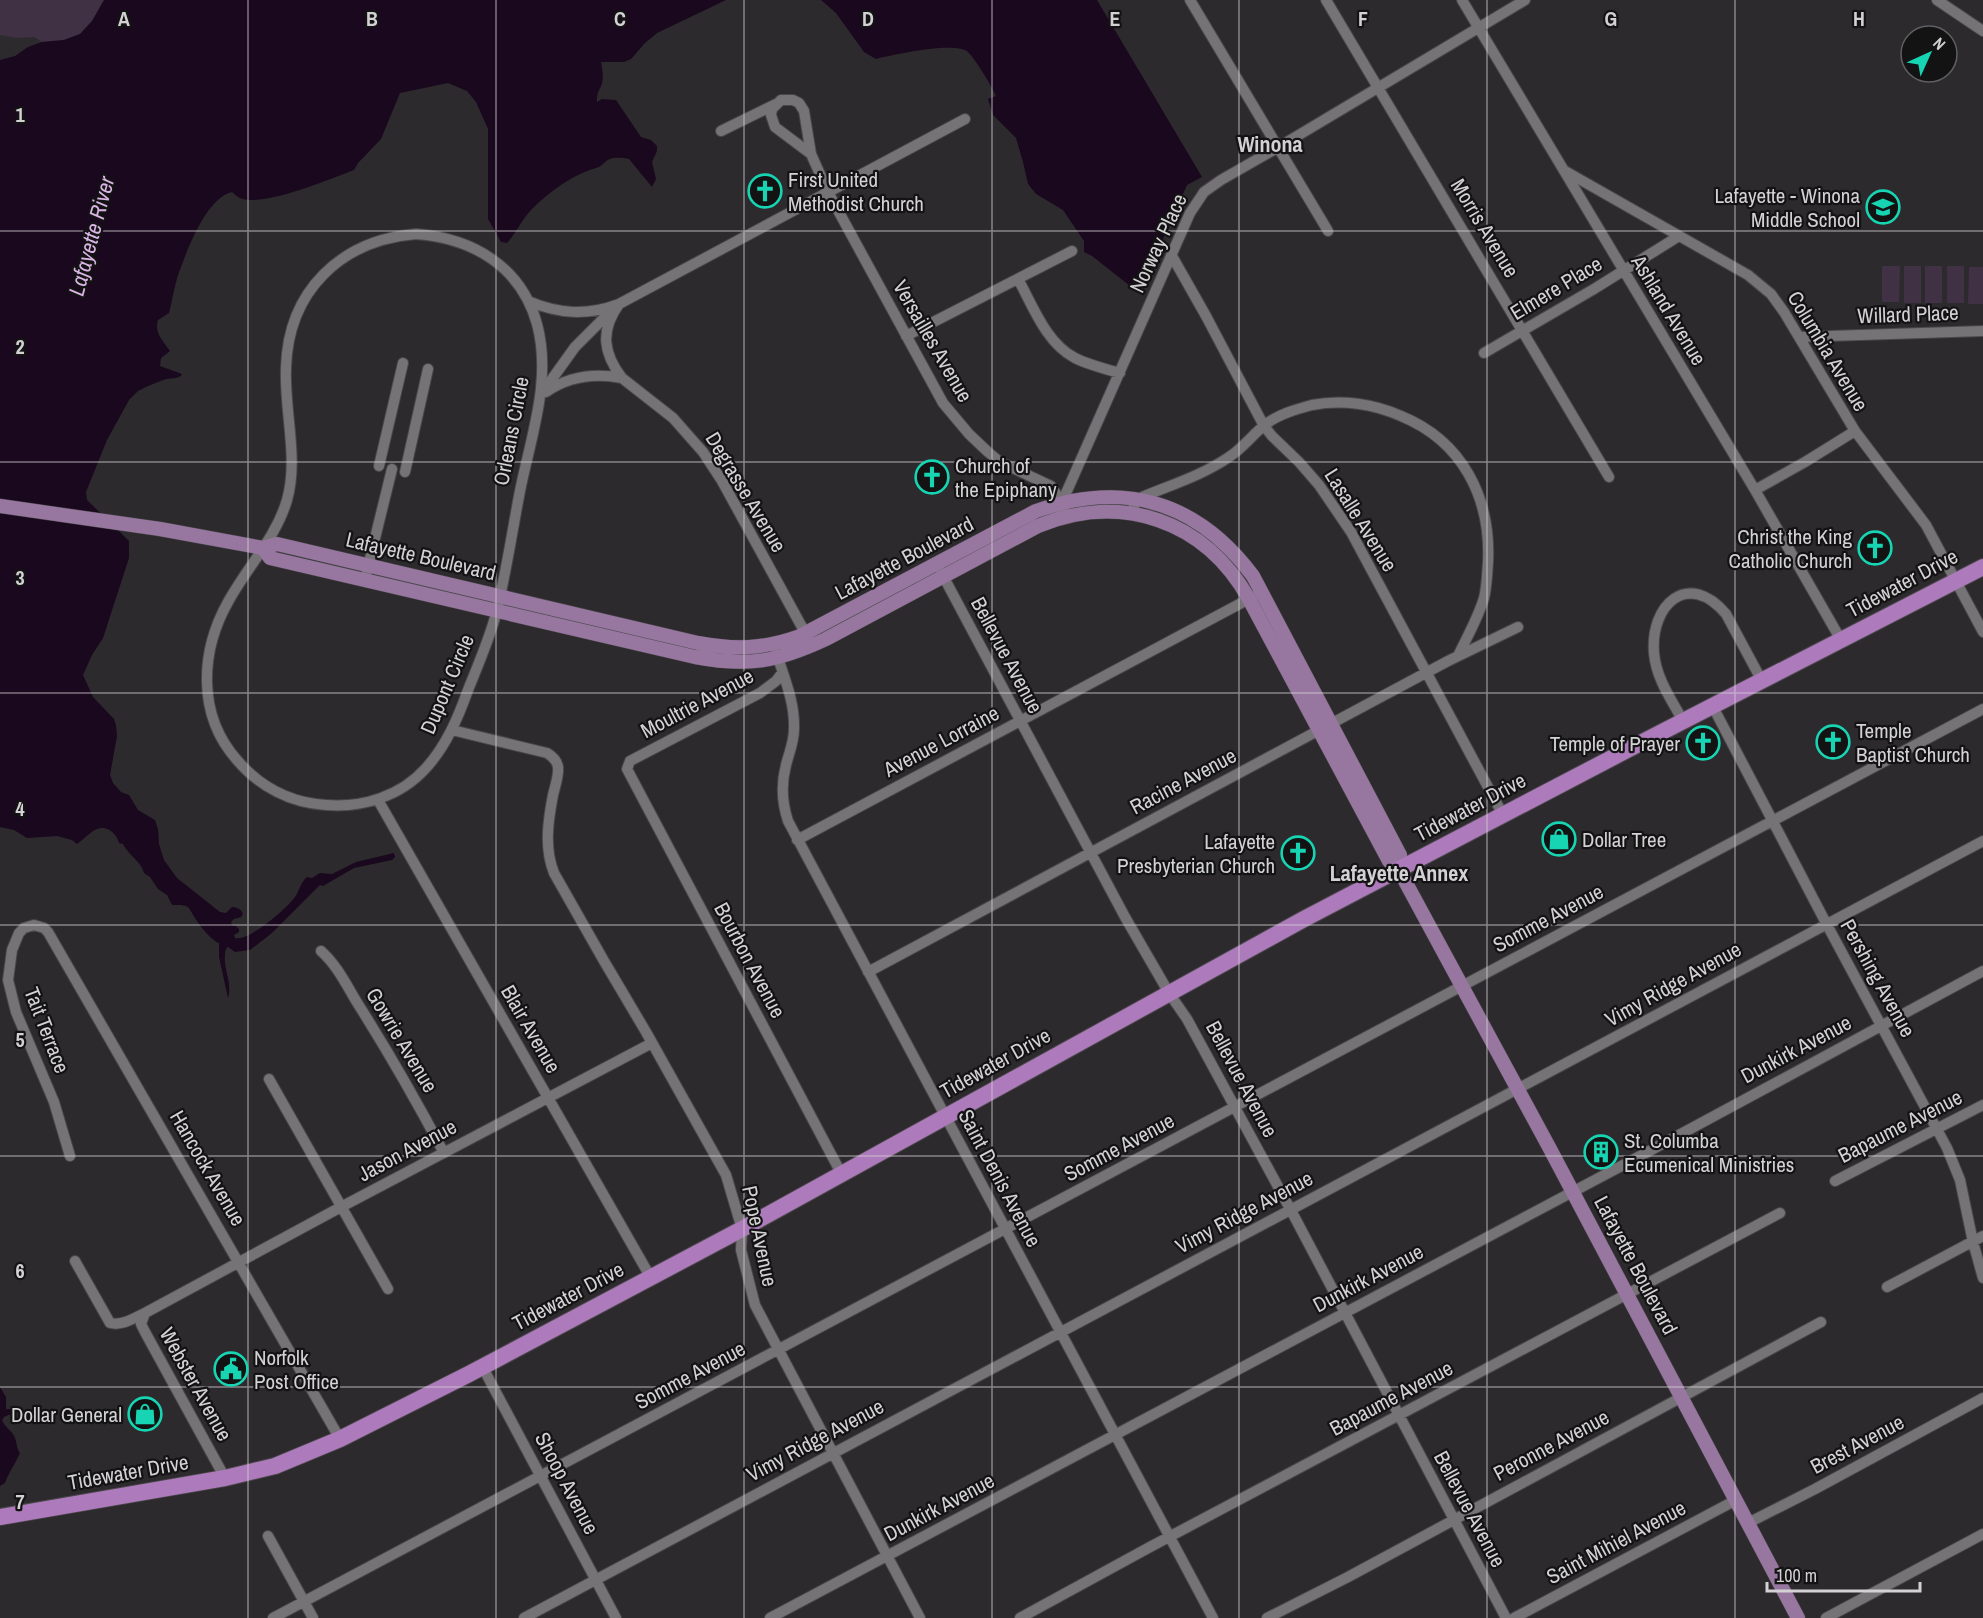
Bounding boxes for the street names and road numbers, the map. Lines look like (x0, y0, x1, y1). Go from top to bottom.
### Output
street label: Morris Avenue (1444, 173, 1526, 283)
street label: Norway Place (1122, 189, 1194, 297)
street label: Ashland Avenue (1624, 248, 1713, 371)
street label: Elmere Place (1505, 249, 1607, 327)
street label: Versailles Avenue (886, 275, 980, 407)
street label: Columbia Avenue (1781, 285, 1875, 417)
street label: Willard Place (1857, 298, 1959, 330)
street label: Orleans Circle (486, 374, 536, 488)
street label: Degrasse Avenue (699, 426, 793, 558)
street label: Lasalle Avenue (1318, 463, 1404, 577)
street label: Lafayette Boulevard (830, 509, 978, 607)
street label: Lafayette Boulevard (343, 525, 499, 587)
street label: Tidewater Drive (1841, 542, 1963, 624)
street label: Bellevue Avenue (964, 592, 1050, 718)
street label: Dupont Circle (413, 630, 481, 738)
street label: Moultrie Avenue (635, 661, 759, 745)
street label: Avenue Lorraine (877, 698, 1004, 784)
street label: Racine Avenue (1125, 741, 1241, 821)
street label: Tidewater Drive (1409, 766, 1531, 848)
street label: Somme Avenue (1488, 877, 1608, 959)
street label: Bourbon Avenue (707, 897, 793, 1023)
street label: Pershing Avenue (1834, 914, 1922, 1042)
street label: Vimy Ridge Avenue (1600, 935, 1746, 1033)
street label: Blair Avenue (494, 980, 568, 1078)
street label: Gowrie Avenue (359, 982, 445, 1098)
street label: Tait Terrace (17, 983, 77, 1077)
street label: Dunkirk Avenue (1736, 1008, 1856, 1090)
street label: Bellevue Avenue (1199, 1016, 1285, 1142)
street label: Tidewater Drive (935, 1021, 1055, 1105)
street label: Bapaume Avenue (1833, 1082, 1967, 1170)
street label: Saint Denis Avenue (952, 1104, 1048, 1252)
street label: Hancock Avenue (163, 1105, 253, 1231)
street label: Somme Avenue (1059, 1106, 1179, 1188)
street label: Jason Avenue (353, 1112, 461, 1188)
street label: Vimy Ridge Avenue (1170, 1164, 1318, 1260)
street label: Pope Avenue (735, 1183, 785, 1289)
street label: Lafayette Boulevard (1587, 1191, 1685, 1339)
street label: Dunkirk Avenue (1308, 1237, 1428, 1319)
street label: Tidewater Drive (507, 1255, 629, 1337)
street label: Webster Avenue (153, 1322, 239, 1446)
street label: Somme Avenue (630, 1334, 750, 1416)
street label: Bapaume Avenue (1324, 1353, 1458, 1443)
street label: Vimy Ridge Avenue (741, 1392, 889, 1488)
street label: Peronne Avenue (1488, 1402, 1614, 1488)
street label: Brest Avenue (1805, 1407, 1909, 1481)
street label: Shoop Avenue (528, 1427, 606, 1539)
street label: Bellevue Avenue (1427, 1446, 1513, 1572)
street label: Tidewater Drive (65, 1447, 191, 1497)
street label: Dunkirk Avenue (879, 1466, 999, 1548)
street label: Saint Mihiel Avenue (1541, 1493, 1691, 1591)

